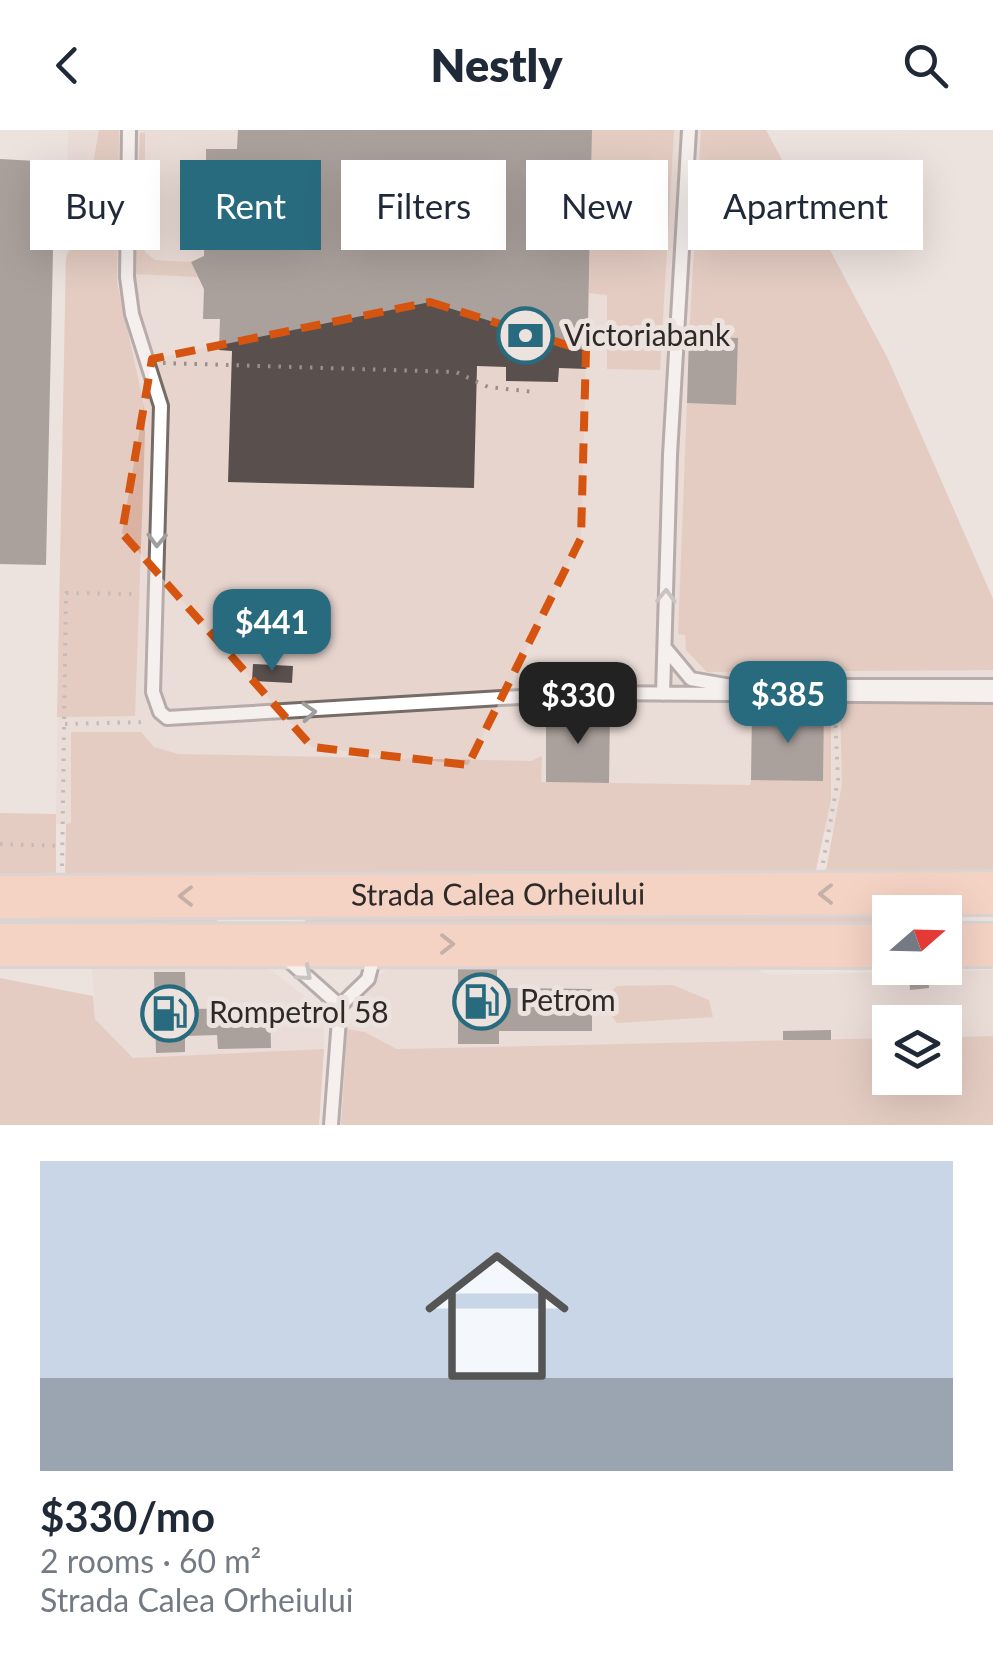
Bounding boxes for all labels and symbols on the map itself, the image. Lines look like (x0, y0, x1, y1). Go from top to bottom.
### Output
bank icon: Victoriabank (495, 306, 555, 366)
place label: Victoriabank (564, 316, 731, 352)
one-way arrow (146, 533, 167, 549)
one-way arrow (656, 588, 677, 604)
pin: $441 (213, 589, 331, 674)
pin: $385 (729, 661, 847, 746)
pin: $330 (519, 662, 637, 747)
one-way arrow (301, 702, 317, 723)
street label: Strada Calea Orheiului (351, 874, 645, 912)
one-way arrow (817, 883, 833, 904)
one-way arrow (177, 885, 192, 907)
north arrow (872, 895, 962, 985)
one-way arrow (440, 933, 456, 955)
one-way arrow (293, 962, 311, 980)
fuel station icon: Petrom (451, 971, 511, 1031)
place label: Petrom (520, 981, 616, 1017)
fuel station icon: Rompetrol 58 (140, 983, 200, 1043)
place label: Rompetrol 58 (209, 993, 389, 1029)

